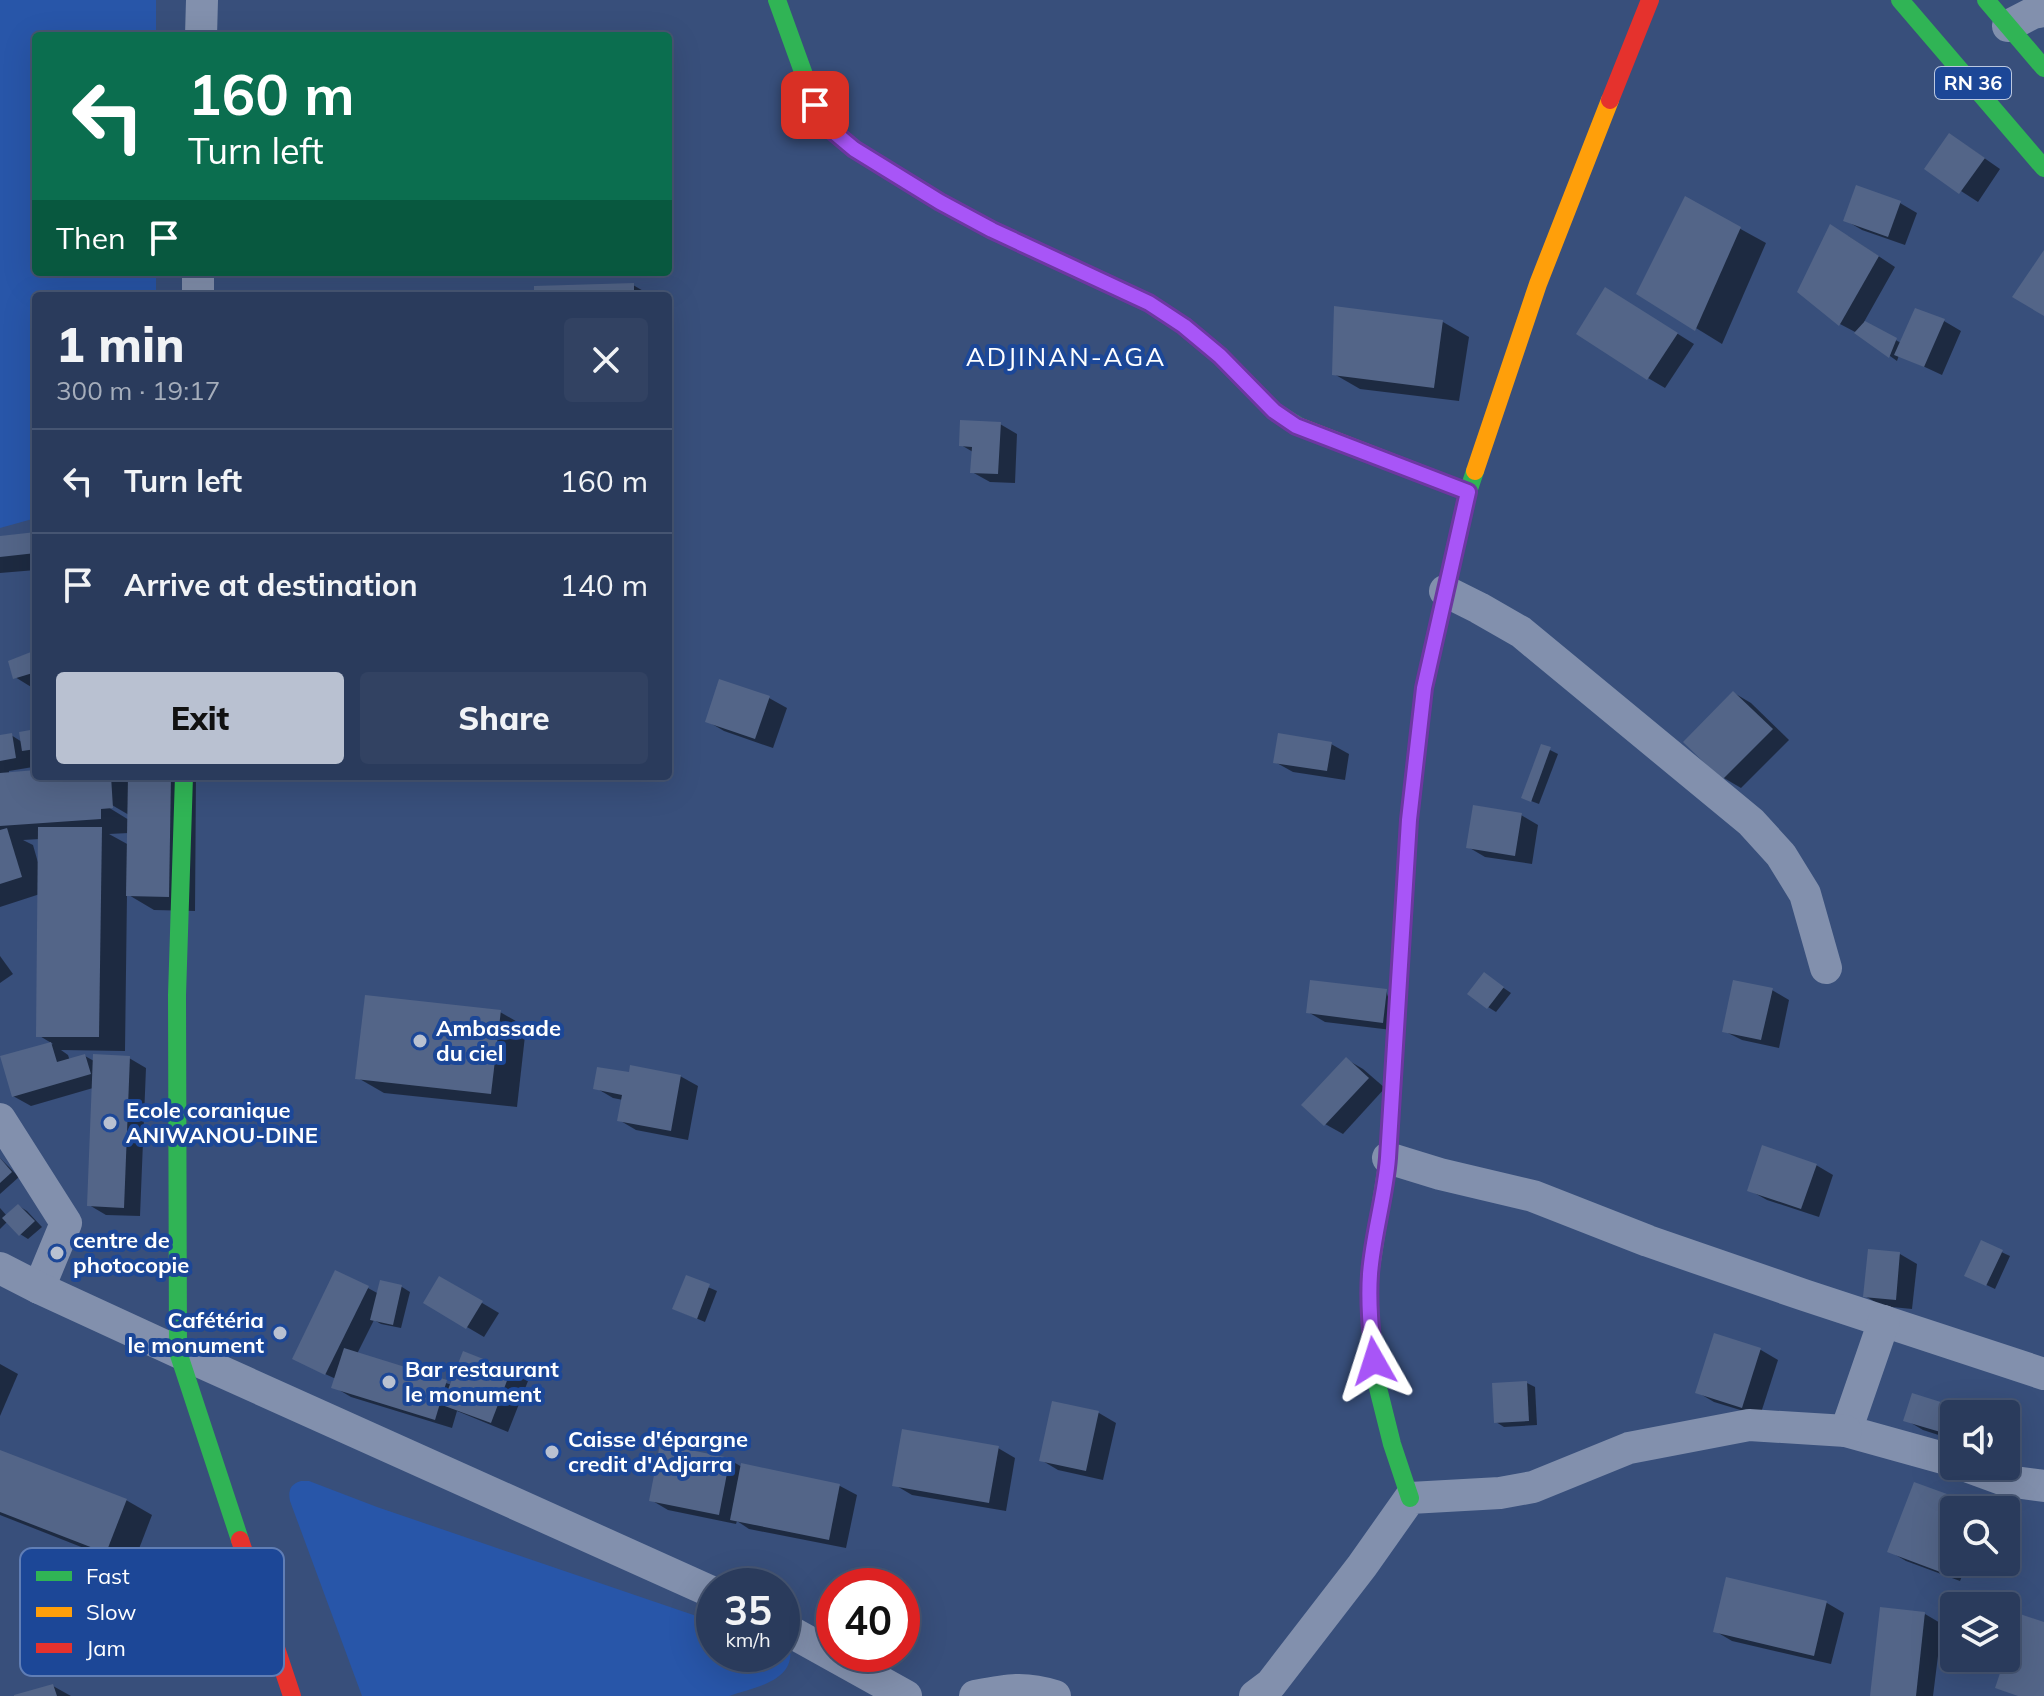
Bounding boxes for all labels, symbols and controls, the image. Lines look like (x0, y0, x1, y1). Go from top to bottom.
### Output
text: 160 m (188, 59, 355, 129)
icon: left (56, 64, 160, 168)
road number: RN 36 (1935, 67, 2011, 99)
pin (781, 71, 849, 139)
icon: arrive (793, 83, 837, 127)
text: Turn left (188, 128, 324, 173)
icon: arrive (142, 216, 186, 260)
text: Then (56, 219, 126, 257)
text: 1 min (56, 314, 185, 374)
button: close (564, 318, 648, 402)
district label: ADJINAN-AGA (966, 340, 1166, 373)
text: 300 m · 19:17 (56, 374, 220, 407)
icon: left (56, 459, 100, 503)
text: Turn left (124, 462, 242, 500)
text: 160 m (560, 462, 648, 500)
icon: arrive (56, 563, 100, 607)
text: Arrive at destination (124, 566, 418, 604)
text: 140 m (560, 566, 648, 604)
button: Exit (56, 672, 344, 764)
button: Share (360, 672, 648, 764)
place label: Ambassade du ciel (436, 1014, 561, 1067)
marker: Ambassade du ciel (411, 1032, 429, 1050)
place label: Ecole coranique ANIWANOU-DINE (126, 1096, 318, 1149)
marker: Ecole coranique ANIWANOU-DINE (101, 1114, 119, 1132)
place label: centre de photocopie (73, 1226, 189, 1279)
marker: centre de photocopie (48, 1244, 66, 1262)
place label: Cafétéria le monument (128, 1306, 264, 1359)
position arrow (1332, 1319, 1416, 1403)
marker: Cafétéria le monument (271, 1324, 289, 1342)
place label: Bar restaurant le monument (405, 1355, 559, 1408)
marker: Bar restaurant le monument (380, 1373, 398, 1391)
map controls (1940, 1400, 2020, 1672)
button: sound (1940, 1400, 2020, 1480)
place label: Caisse d'épargne credit d'Adjarra (568, 1425, 748, 1478)
marker: Caisse d'épargne credit d'Adjarra (543, 1443, 561, 1461)
button: search (1940, 1496, 2020, 1576)
legend (20, 1548, 284, 1676)
text: Fast (86, 1562, 130, 1590)
speed limit sign: 40 (816, 1568, 920, 1672)
text: 35 (724, 1585, 772, 1635)
button: layers (1940, 1592, 2020, 1672)
text: Slow (86, 1598, 136, 1626)
text: km/h (725, 1627, 771, 1652)
text: Jam (86, 1634, 126, 1662)

